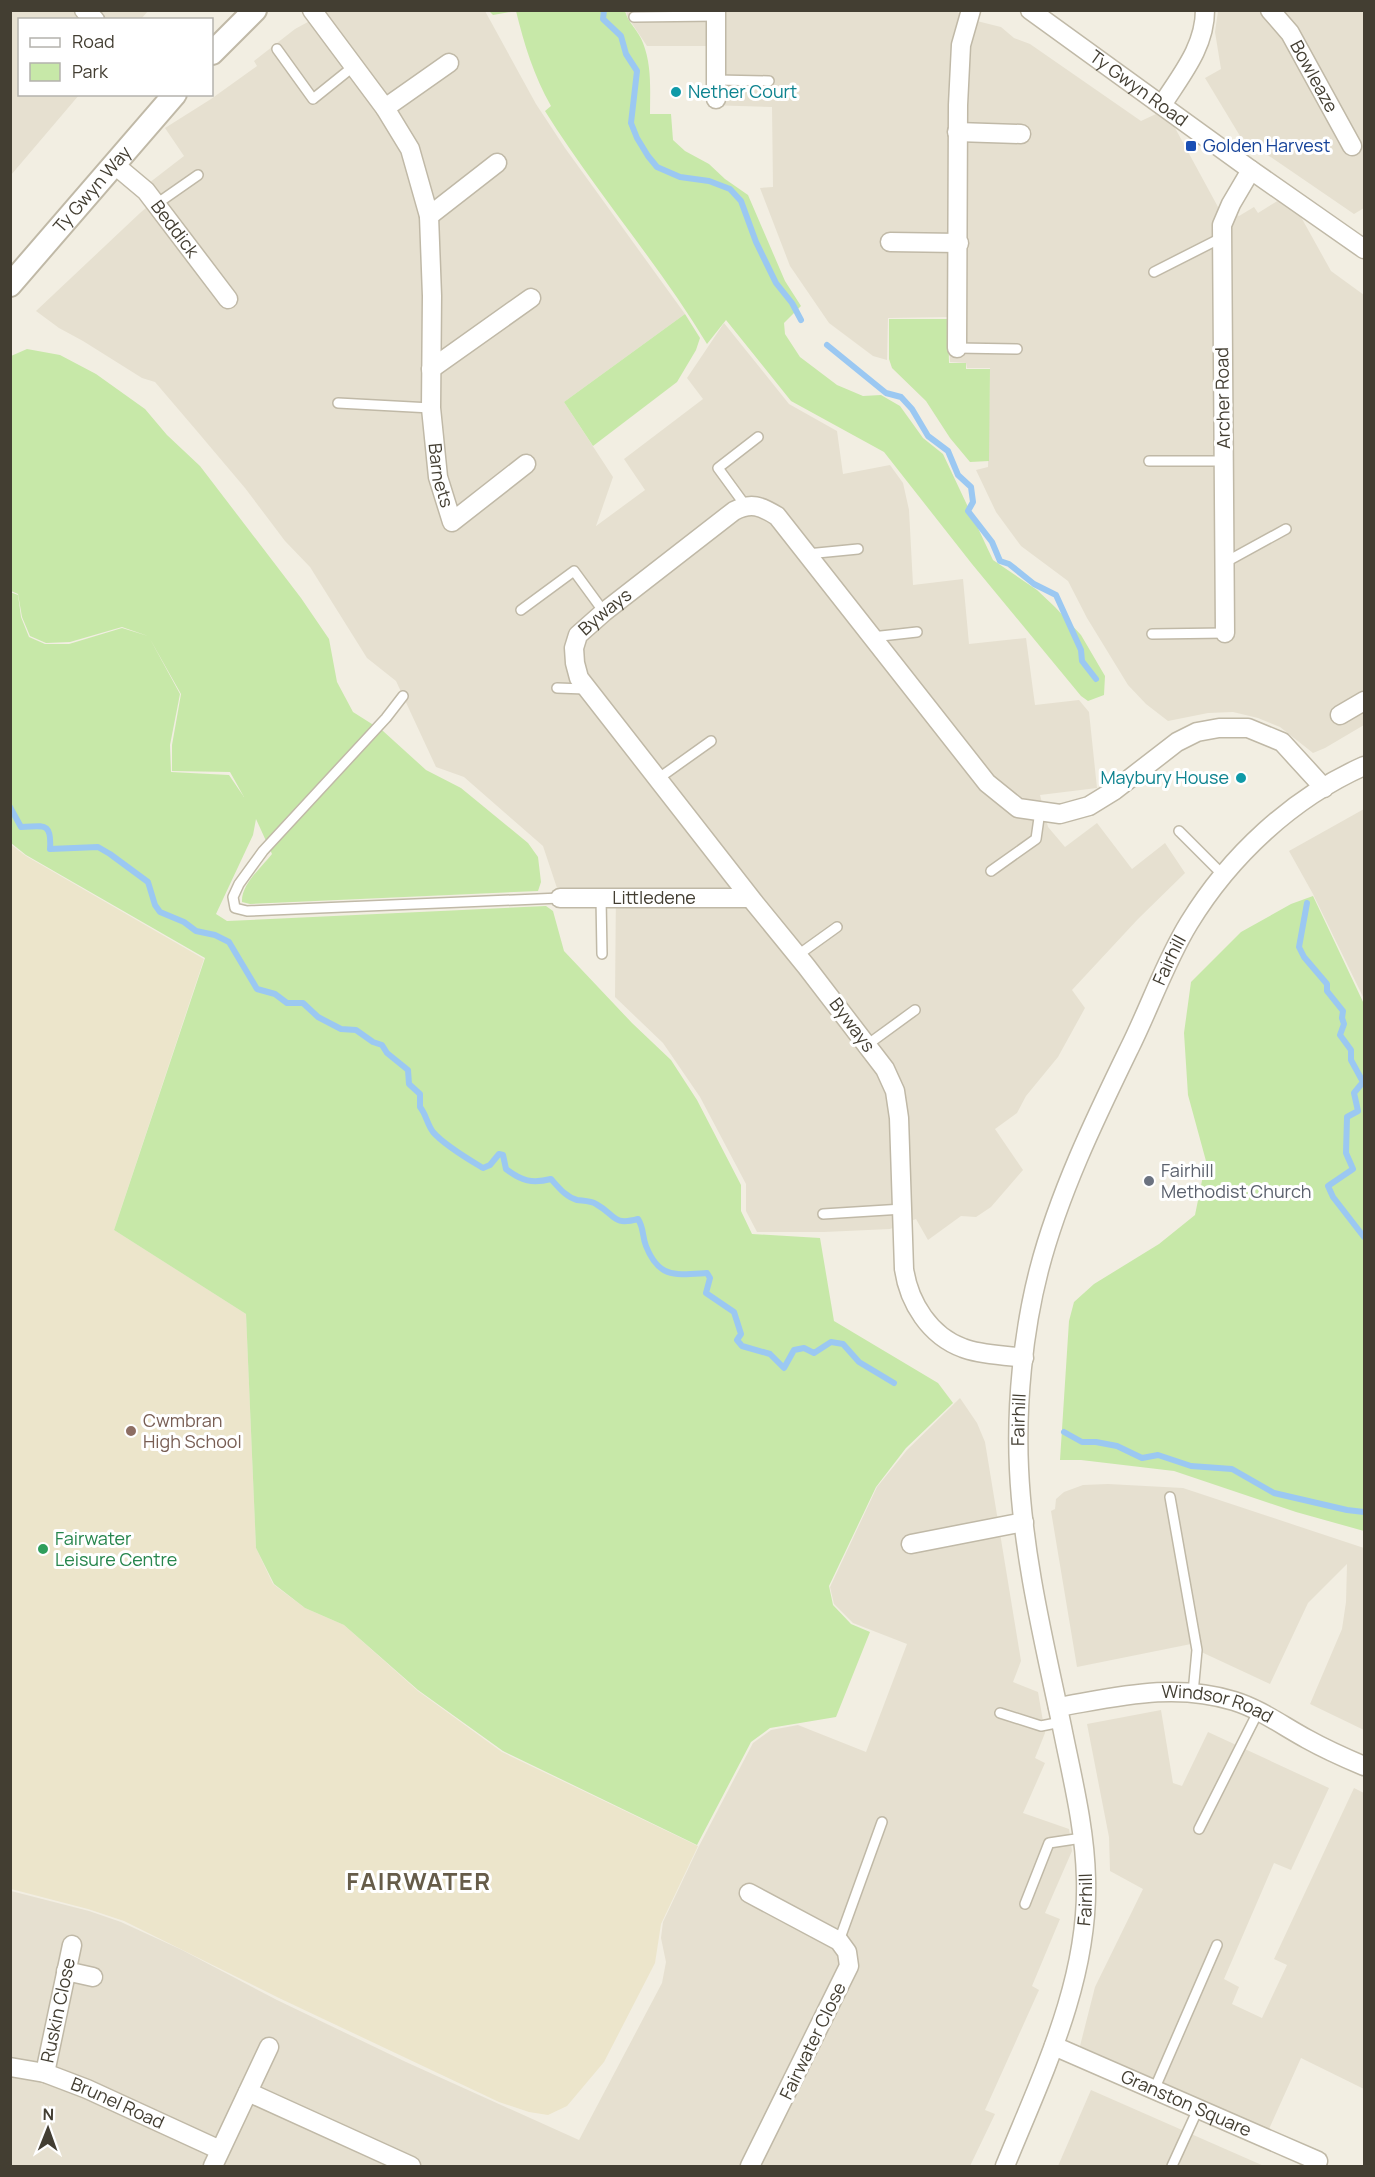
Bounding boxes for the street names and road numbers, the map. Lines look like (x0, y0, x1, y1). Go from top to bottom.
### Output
street label: Bowleaze (1285, 36, 1344, 116)
street label: Ty Gwyn Road (1085, 44, 1193, 131)
street label: Ty Gwyn Way (47, 140, 136, 238)
street label: Beddick (146, 195, 206, 263)
street label: Archer Road (1209, 347, 1235, 449)
street label: Barnets (424, 442, 460, 510)
street label: Byways (573, 582, 636, 640)
street label: Littledene (612, 885, 696, 909)
street label: Fairhill (1146, 930, 1191, 988)
street label: Byways (824, 992, 881, 1056)
street label: Fairhill (1005, 1392, 1031, 1446)
street label: Windsor Road (1161, 1679, 1278, 1728)
street label: Fairhill (1071, 1873, 1097, 1927)
street label: Ruskin Close (34, 1956, 80, 2065)
street label: Fairwater Close (773, 1978, 851, 2103)
street label: Granston Square (1117, 2064, 1255, 2142)
street label: Brunel Road (68, 2071, 168, 2134)

